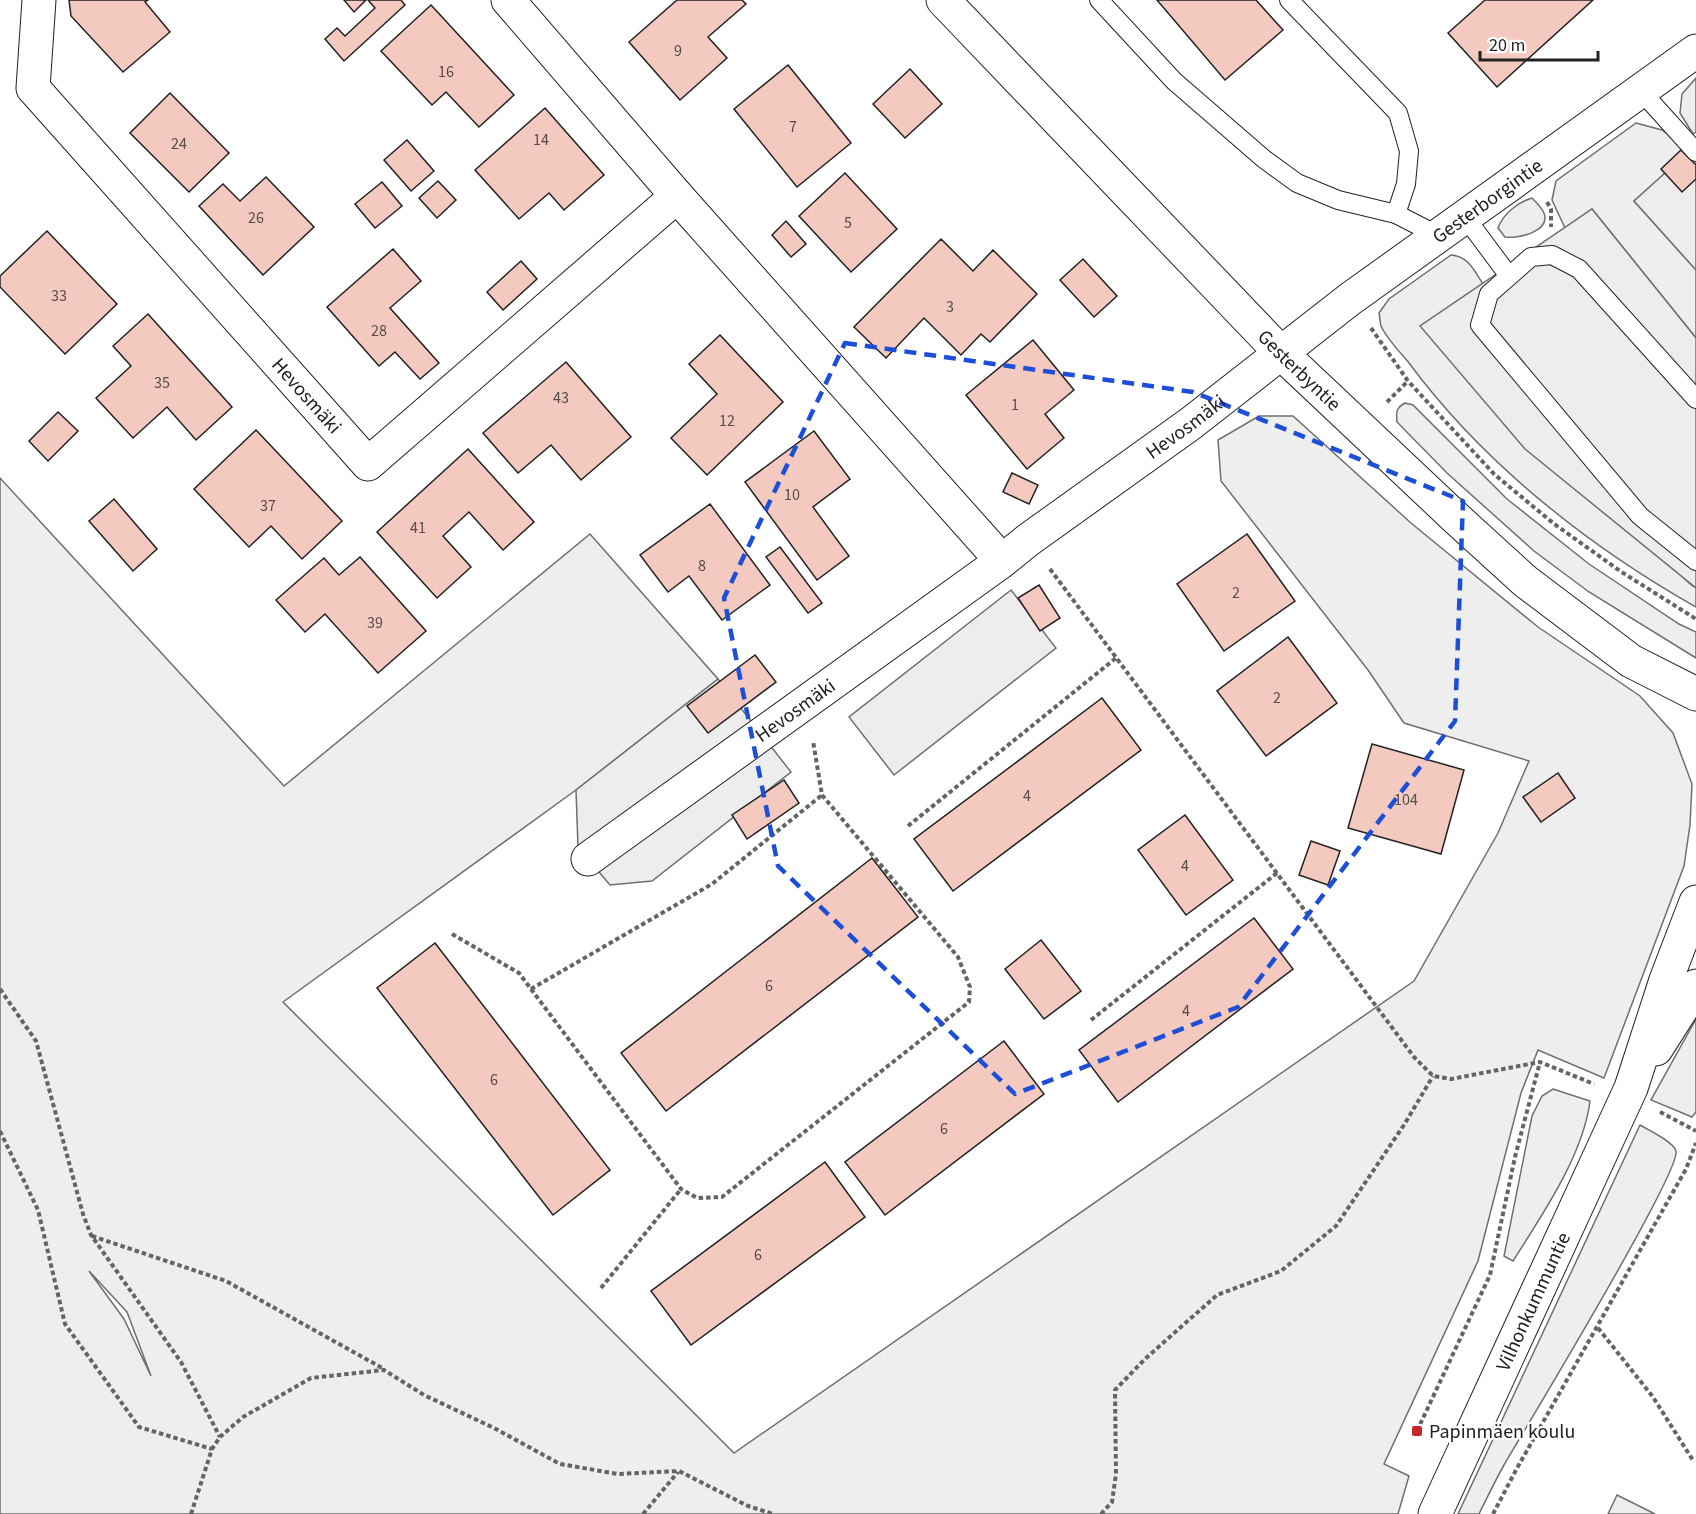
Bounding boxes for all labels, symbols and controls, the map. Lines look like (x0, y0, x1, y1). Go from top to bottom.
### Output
scale bar (1480, 24, 1598, 62)
text: 20 m (1489, 33, 1525, 58)
house number: 9 (674, 40, 682, 62)
house number: 16 (438, 61, 454, 83)
house number: 7 (789, 116, 797, 138)
house number: 14 (533, 129, 549, 151)
house number: 24 (171, 133, 187, 155)
street label: Gesterborgintie (1427, 152, 1549, 251)
house number: 26 (248, 207, 264, 229)
house number: 5 (844, 212, 852, 234)
house number: 33 (51, 285, 67, 307)
house number: 3 (946, 296, 954, 318)
house number: 28 (371, 320, 387, 342)
street label: Gesterbyntie (1251, 324, 1347, 418)
street label: Hevosmäki (265, 352, 348, 440)
house number: 35 (154, 372, 170, 394)
house number: 43 (553, 387, 569, 409)
street label: Hevosmäki (1140, 388, 1232, 466)
house number: 1 (1011, 394, 1019, 416)
house number: 12 (719, 410, 735, 432)
house number: 10 (784, 484, 800, 506)
house number: 37 (260, 495, 276, 517)
house number: 41 (410, 517, 426, 539)
house number: 8 (698, 555, 706, 577)
house number: 2 (1232, 582, 1240, 604)
house number: 39 (367, 612, 383, 634)
street label: Hevosmäki (750, 672, 841, 749)
house number: 2 (1273, 687, 1281, 709)
house number: 4 (1023, 785, 1031, 807)
house number: 104 (1394, 789, 1418, 811)
house number: 4 (1181, 855, 1189, 877)
house number: 6 (765, 975, 773, 997)
house number: 4 (1182, 1000, 1190, 1022)
house number: 6 (490, 1069, 498, 1091)
house number: 6 (940, 1118, 948, 1140)
street label: Vilhonkummuntie (1490, 1228, 1578, 1376)
house number: 6 (754, 1244, 762, 1266)
place label: Papinmäen koulu (1429, 1418, 1575, 1446)
marker: Papinmäen koulu (1410, 1424, 1424, 1438)

